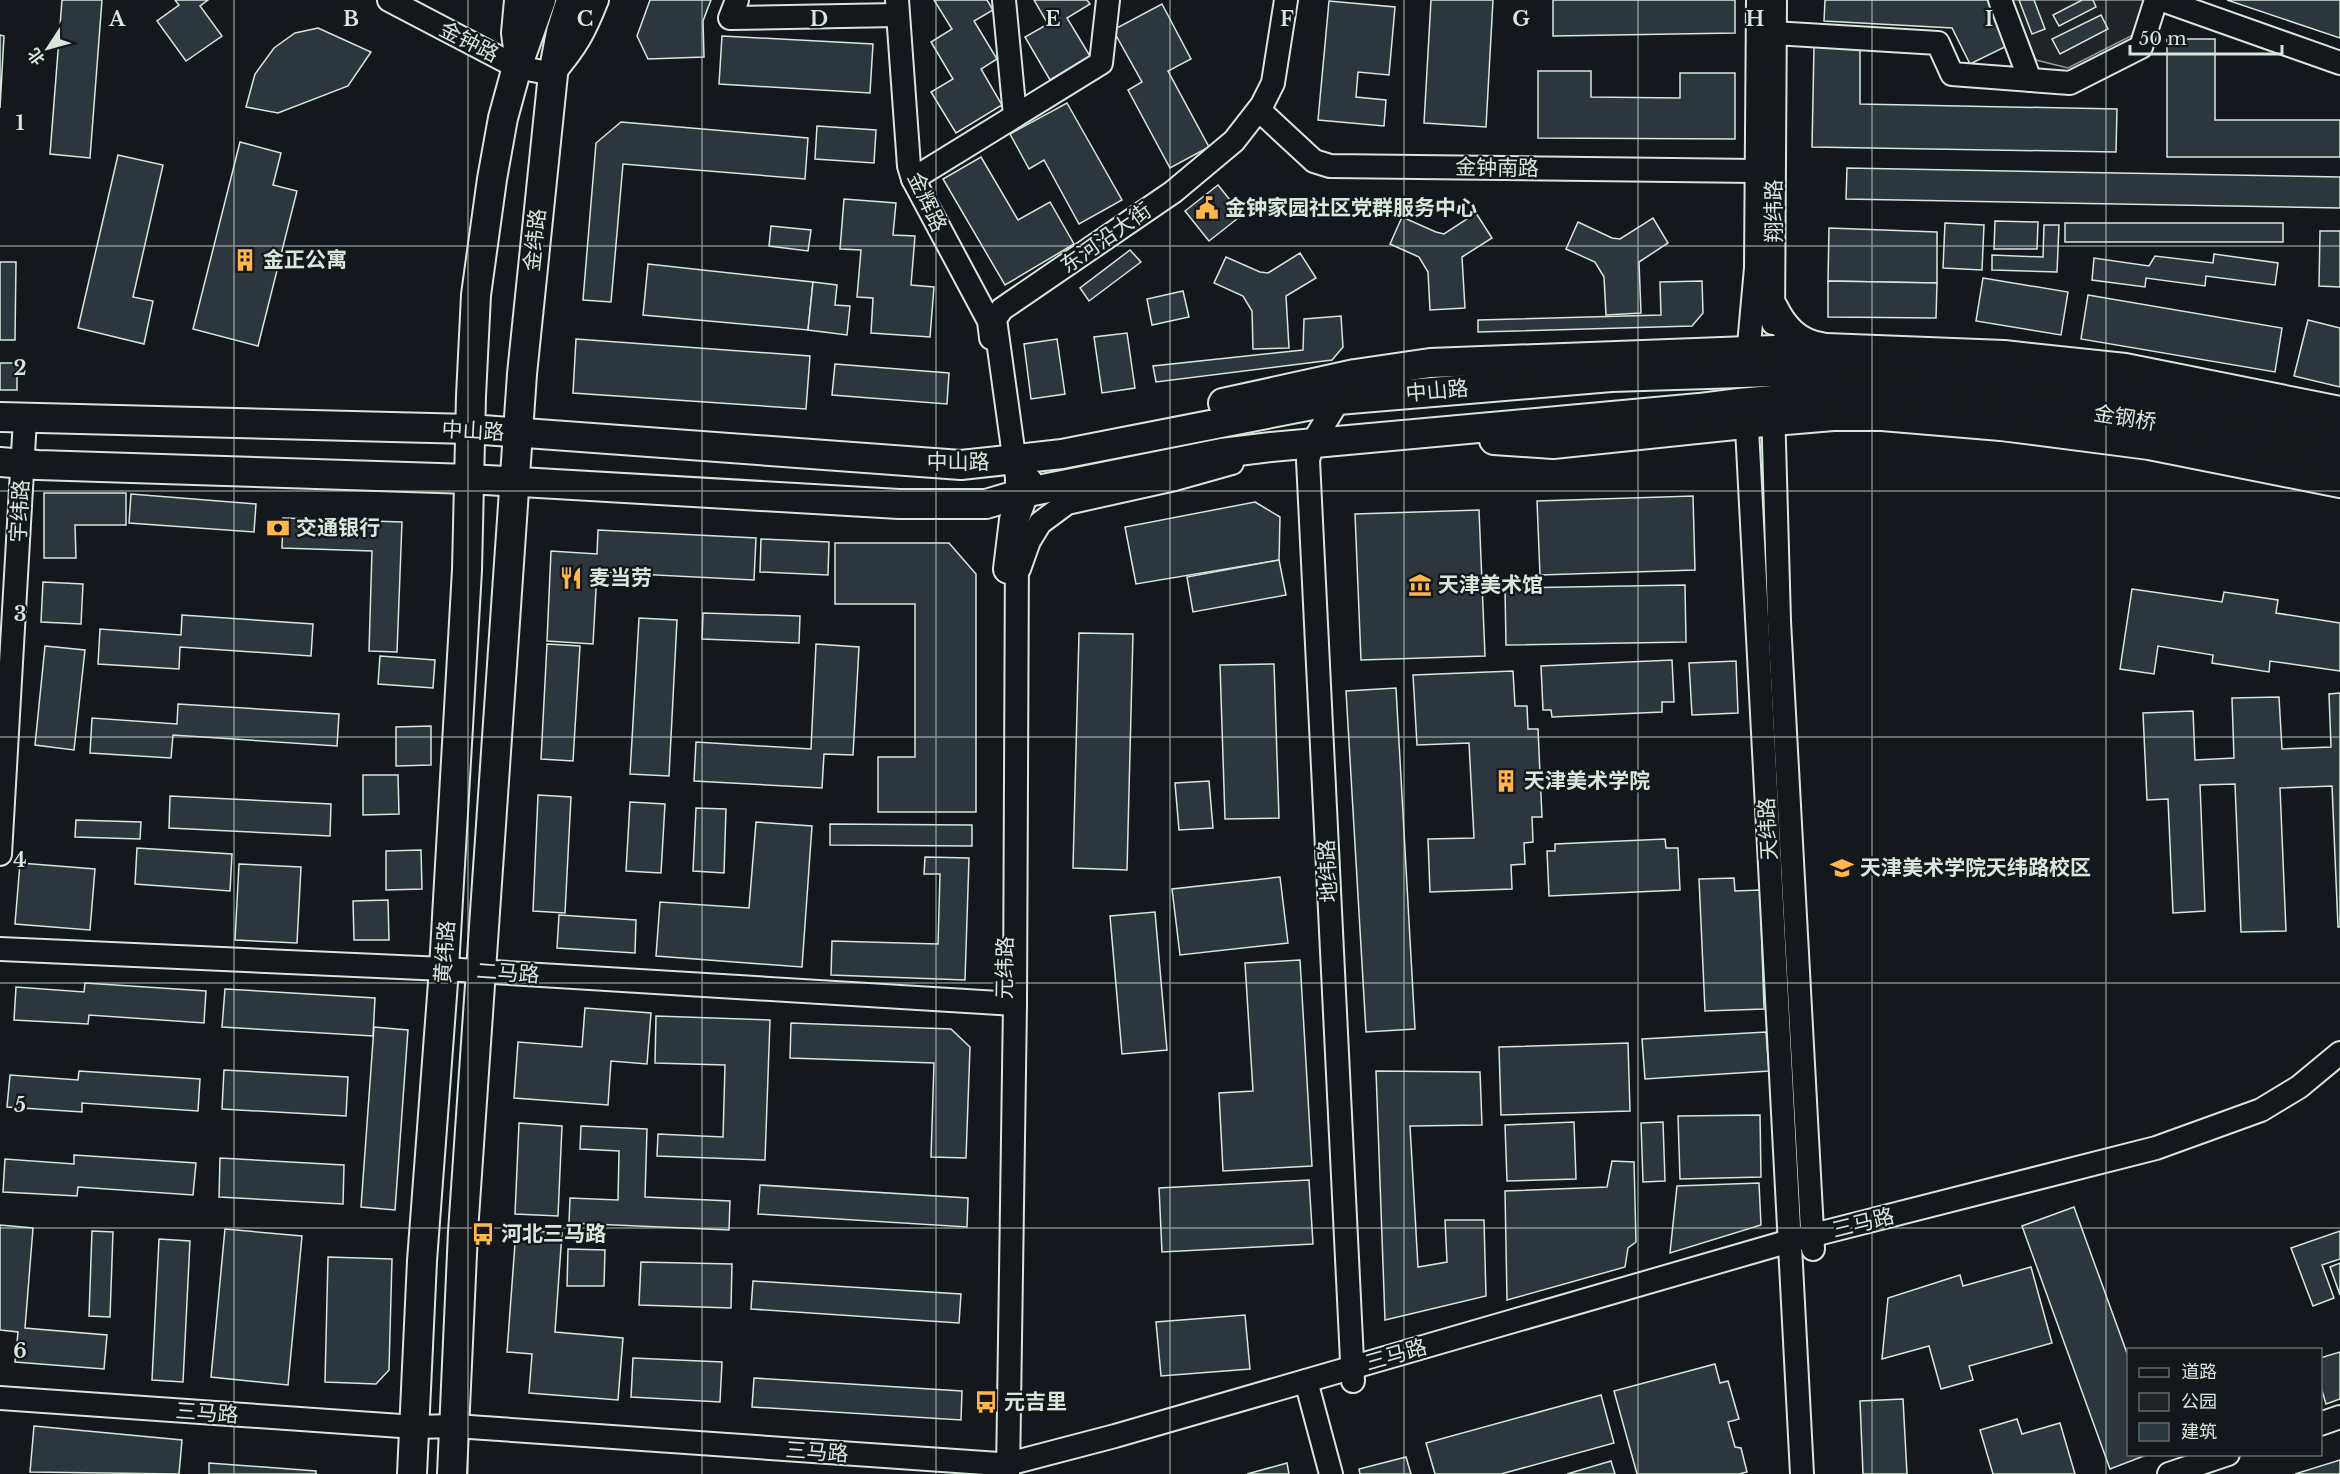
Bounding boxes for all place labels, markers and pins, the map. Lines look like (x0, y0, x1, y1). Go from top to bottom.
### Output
public building icon: 金钟家园社区党群服务中心 (1194, 195, 1220, 221)
place label: 金钟家园社区党群服务中心 (1225, 195, 1477, 221)
building icon: 金正公寓 (232, 247, 258, 273)
place label: 金正公寓 (263, 247, 347, 273)
bank icon: 交通银行 (265, 515, 291, 541)
place label: 交通银行 (296, 515, 380, 541)
restaurant icon: 麦当劳 (558, 565, 584, 591)
place label: 麦当劳 (589, 565, 652, 591)
museum icon: 天津美术馆 (1407, 572, 1433, 598)
place label: 天津美术馆 (1438, 572, 1543, 598)
building icon: 天津美术学院 (1493, 768, 1519, 794)
place label: 天津美术学院 (1524, 768, 1650, 794)
school or university icon: 天津美术学院天纬路校区 (1829, 855, 1855, 881)
place label: 天津美术学院天纬路校区 (1860, 855, 2091, 881)
bus stop icon: 河北三马路 (470, 1221, 496, 1247)
place label: 河北三马路 (501, 1221, 606, 1247)
bus stop icon: 元吉里 (973, 1389, 999, 1415)
place label: 元吉里 (1004, 1389, 1067, 1415)

